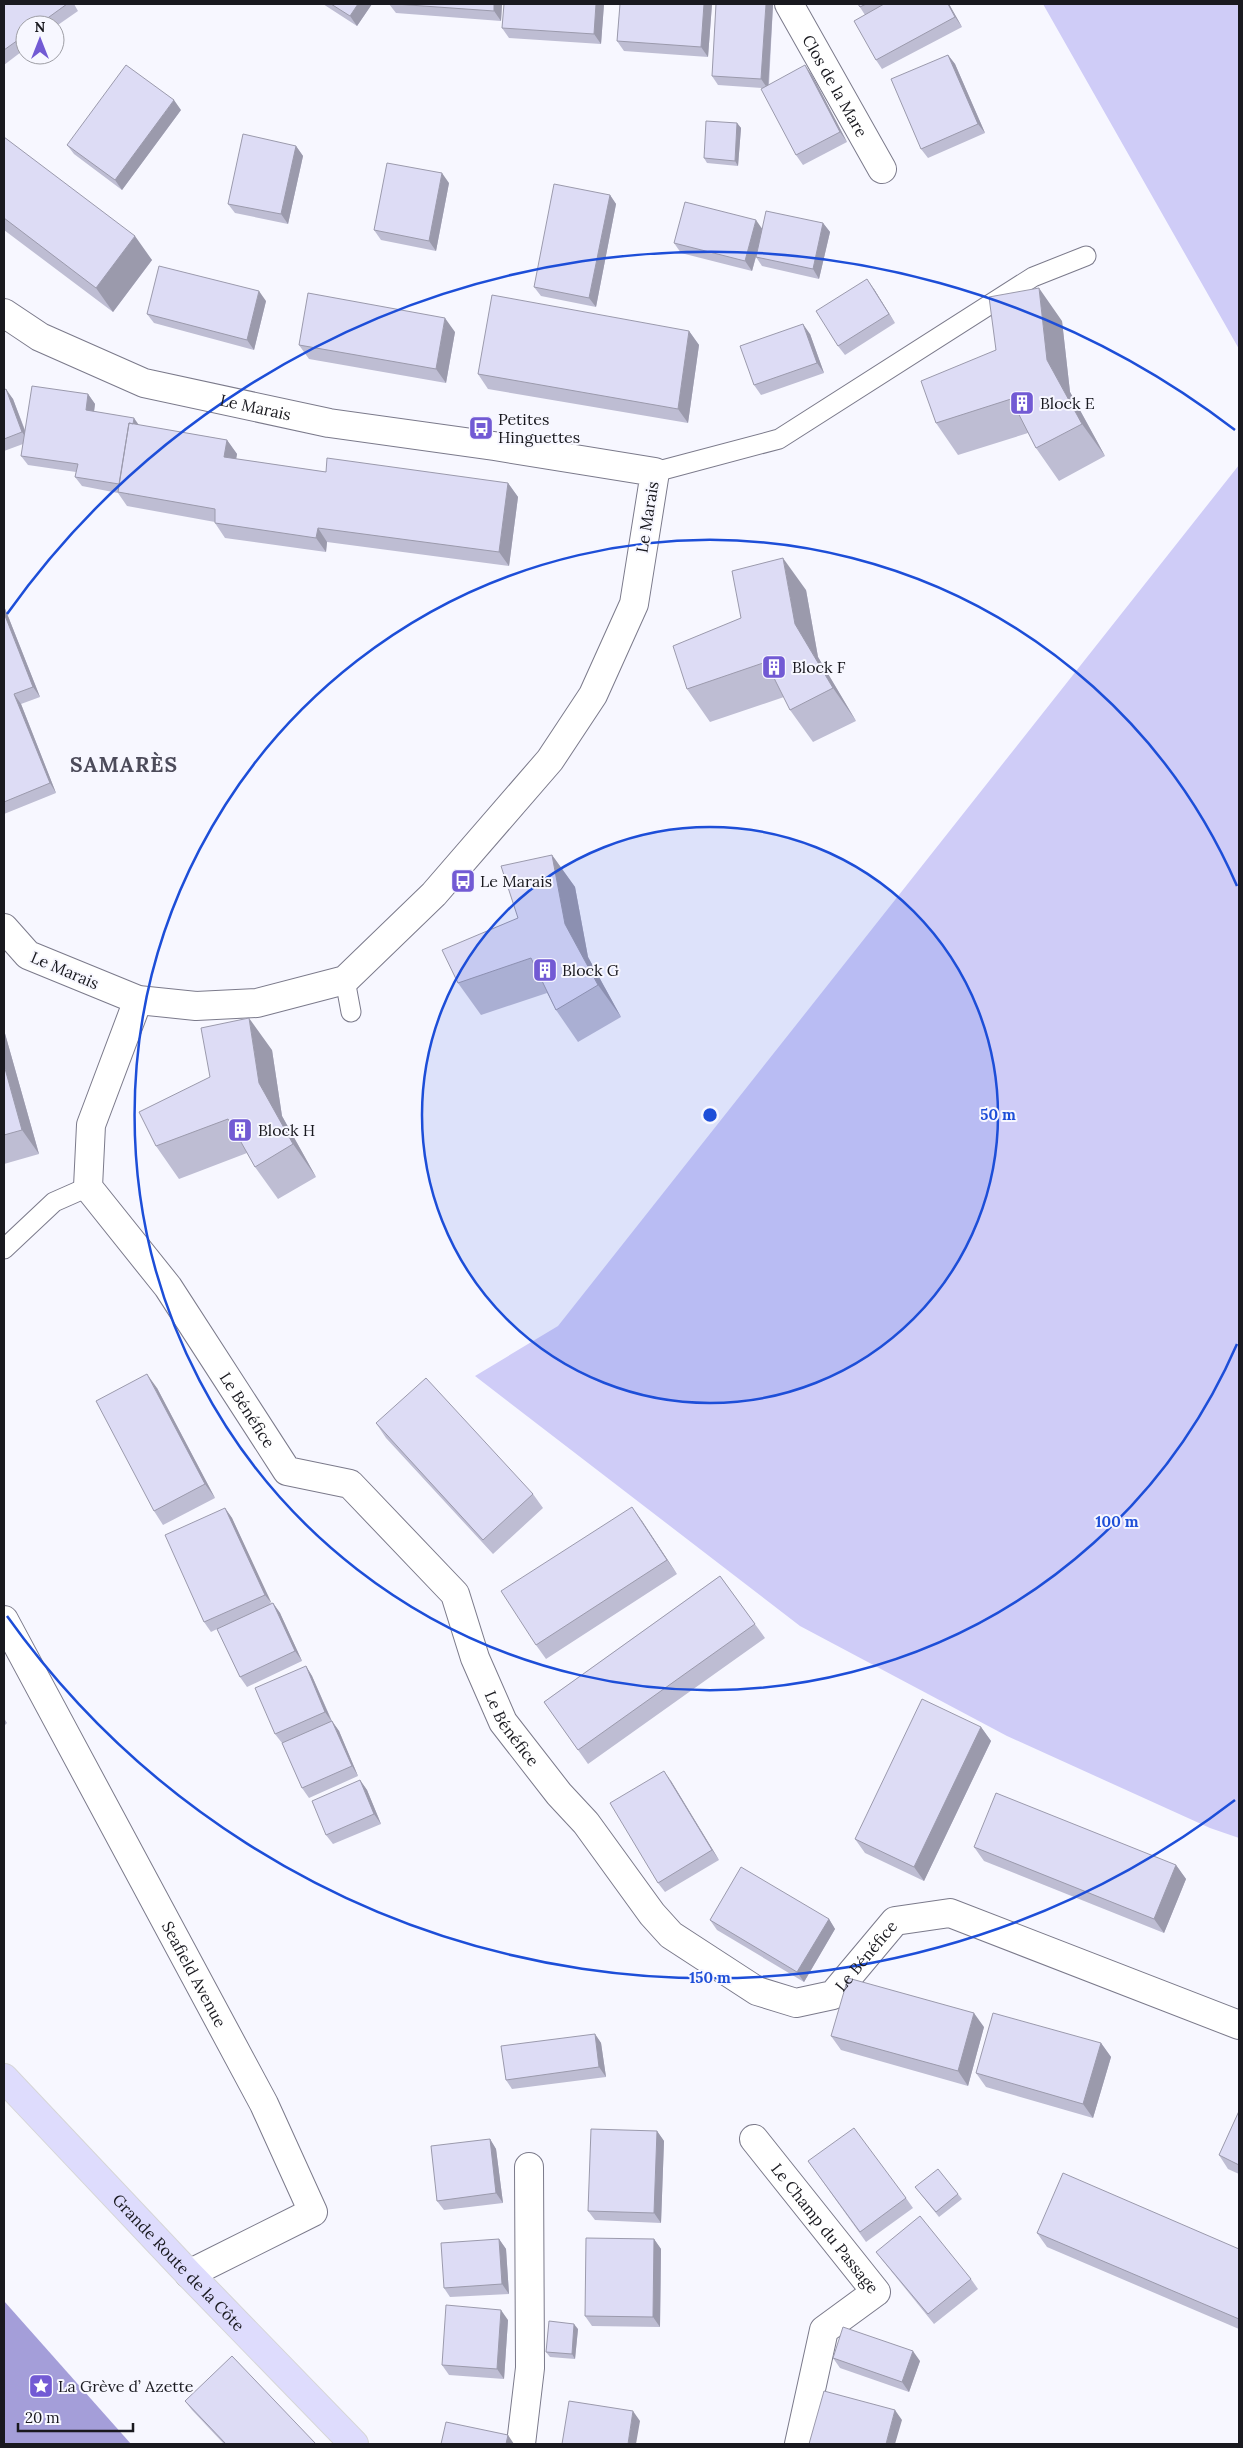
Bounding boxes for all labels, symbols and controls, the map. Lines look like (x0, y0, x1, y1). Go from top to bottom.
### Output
north arrow (15, 15, 65, 65)
text: N (35, 18, 46, 36)
street label: Clos de la Mare (798, 31, 872, 141)
street label: Le Marais (218, 390, 293, 424)
building icon: Block E (1009, 390, 1035, 416)
place label: Block E (1040, 393, 1095, 413)
place label: Petites Hinguettes (498, 409, 580, 447)
bus stop icon: Petites Hinguettes (468, 415, 494, 441)
street label: Le Marais (631, 480, 663, 554)
building icon: Block F (761, 654, 787, 680)
place label: Block F (792, 657, 846, 677)
district label: SAMARÈS (70, 751, 178, 778)
bus stop icon: Le Marais (450, 868, 476, 894)
place label: Le Marais (480, 871, 552, 891)
street label: Le Marais (28, 947, 102, 993)
building icon: Block G (532, 957, 558, 983)
place label: Block G (562, 960, 619, 980)
text: 50 m (980, 1105, 1016, 1124)
centre of rings (701, 1106, 719, 1124)
building icon: Block H (227, 1117, 253, 1143)
place label: Block H (258, 1120, 315, 1140)
street label: Le Bénéfice (216, 1368, 279, 1452)
text: 100 m (1096, 1512, 1139, 1531)
street label: Le Bénéfice (481, 1688, 544, 1770)
street label: Le Bénéfice (830, 1916, 901, 1995)
street label: Seafield Avenue (158, 1918, 231, 2031)
text: 150 m (689, 1968, 731, 1987)
street label: Le Champ du Passage (767, 2159, 883, 2298)
street label: Grande Route de la Côte (109, 2190, 249, 2335)
place icon: La Grève d’ Azette (28, 2373, 54, 2399)
place label: La Grève d’ Azette (58, 2376, 194, 2396)
scale bar (18, 2400, 132, 2432)
text: 20 m (25, 2408, 60, 2427)

